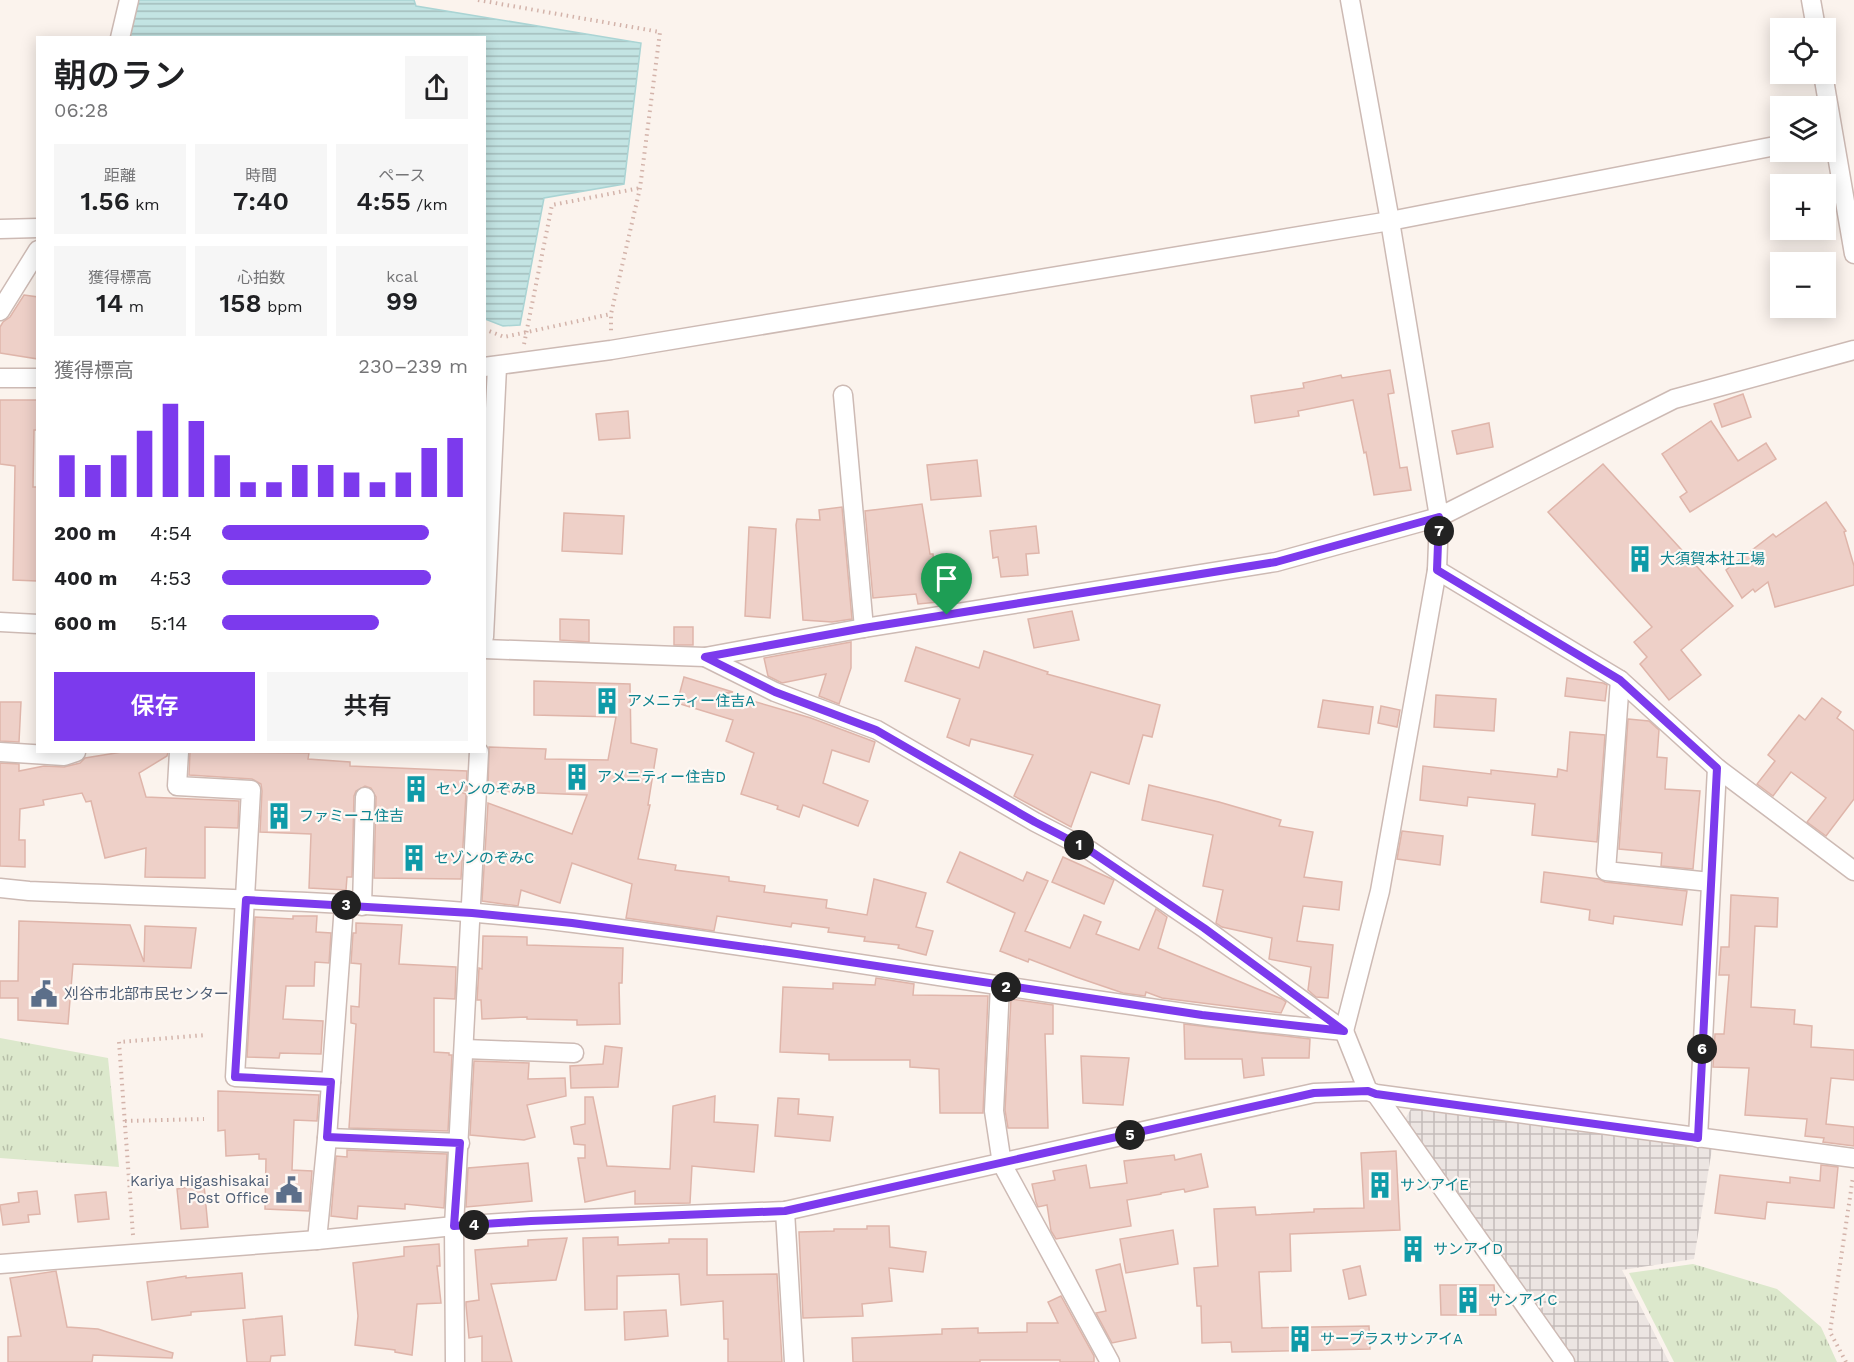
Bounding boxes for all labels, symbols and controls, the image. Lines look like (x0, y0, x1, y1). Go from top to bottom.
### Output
map controls (1770, 18, 1836, 318)
button: locate (1770, 18, 1836, 84)
text: 朝のラン (54, 56, 186, 95)
button: share (405, 56, 468, 119)
button: layers (1770, 96, 1836, 162)
text: 06:28 (54, 98, 109, 122)
text: 距離 (104, 166, 136, 185)
text: 時間 (245, 166, 277, 185)
text: ペース (378, 166, 426, 185)
button: + (1770, 174, 1836, 240)
text: 1.56 (81, 186, 130, 216)
text: 7:40 (233, 186, 289, 216)
text: 4:55 (356, 186, 411, 216)
text: km (130, 195, 159, 214)
text: /km (411, 195, 448, 214)
button: − (1770, 252, 1836, 318)
text: kcal (386, 267, 418, 286)
text: 獲得標高 (88, 268, 152, 287)
text: 心拍数 (237, 268, 285, 287)
text: 99 (386, 286, 418, 316)
text: 14 (96, 288, 123, 318)
text: 158 (220, 288, 262, 318)
text: m (123, 297, 144, 316)
text: bpm (262, 297, 302, 316)
text: 230–239 m (358, 354, 468, 378)
text: 獲得標高 (54, 358, 134, 382)
pin: 7 (1424, 516, 1454, 546)
text: 200 m (54, 521, 116, 545)
text: 4:54 (150, 521, 192, 545)
text: 7 (1434, 521, 1444, 540)
building icon: 大須賀本社工場 (1625, 544, 1655, 574)
place label: 大須賀本社工場 (1660, 550, 1765, 568)
pin (921, 553, 972, 615)
icon: arrive (930, 562, 963, 595)
text: 400 m (54, 566, 117, 590)
text: 4:53 (150, 566, 191, 590)
text: 600 m (54, 611, 117, 635)
text: 5:14 (150, 611, 188, 635)
button: 保存 (54, 672, 255, 741)
button: 共有 (267, 672, 468, 741)
building icon: アメニティー住吉A (592, 686, 622, 716)
place label: アメニティー住吉A (627, 692, 755, 710)
building icon: アメニティー住吉D (562, 762, 592, 792)
place label: アメニティー住吉D (597, 768, 726, 786)
building icon: セゾンのぞみB (401, 774, 431, 804)
place label: セゾンのぞみB (436, 780, 536, 798)
building icon: ファミーユ住吉 (264, 801, 294, 831)
place label: ファミーユ住吉 (299, 807, 404, 825)
pin: 1 (1064, 830, 1094, 860)
text: 1 (1076, 835, 1082, 854)
building icon: セゾンのぞみC (399, 843, 429, 873)
place label: セゾンのぞみC (434, 849, 534, 867)
pin: 3 (331, 890, 361, 920)
text: 3 (341, 895, 351, 914)
pin: 2 (991, 972, 1021, 1002)
text: 2 (1001, 977, 1011, 996)
public building icon: 刈谷市北部市民センター (29, 979, 59, 1009)
place label: 刈谷市北部市民センター (64, 985, 229, 1003)
pin: 6 (1687, 1034, 1717, 1064)
text: 6 (1697, 1039, 1707, 1058)
pin: 5 (1115, 1120, 1145, 1150)
text: 5 (1125, 1125, 1135, 1144)
building icon: サンアイE (1365, 1170, 1395, 1200)
place label: Kariya Higashisakai Post Office (130, 1172, 269, 1207)
public building icon: Kariya Higashisakai Post Office (274, 1175, 304, 1205)
place label: サンアイE (1400, 1176, 1469, 1194)
pin: 4 (459, 1210, 489, 1240)
text: 4 (469, 1215, 479, 1234)
building icon: サンアイD (1398, 1234, 1428, 1264)
place label: サンアイD (1433, 1240, 1503, 1258)
building icon: サンアイC (1453, 1285, 1483, 1315)
place label: サンアイC (1488, 1291, 1558, 1309)
building icon: サープラスサンアイA (1285, 1324, 1315, 1354)
place label: サープラスサンアイA (1320, 1330, 1463, 1348)

